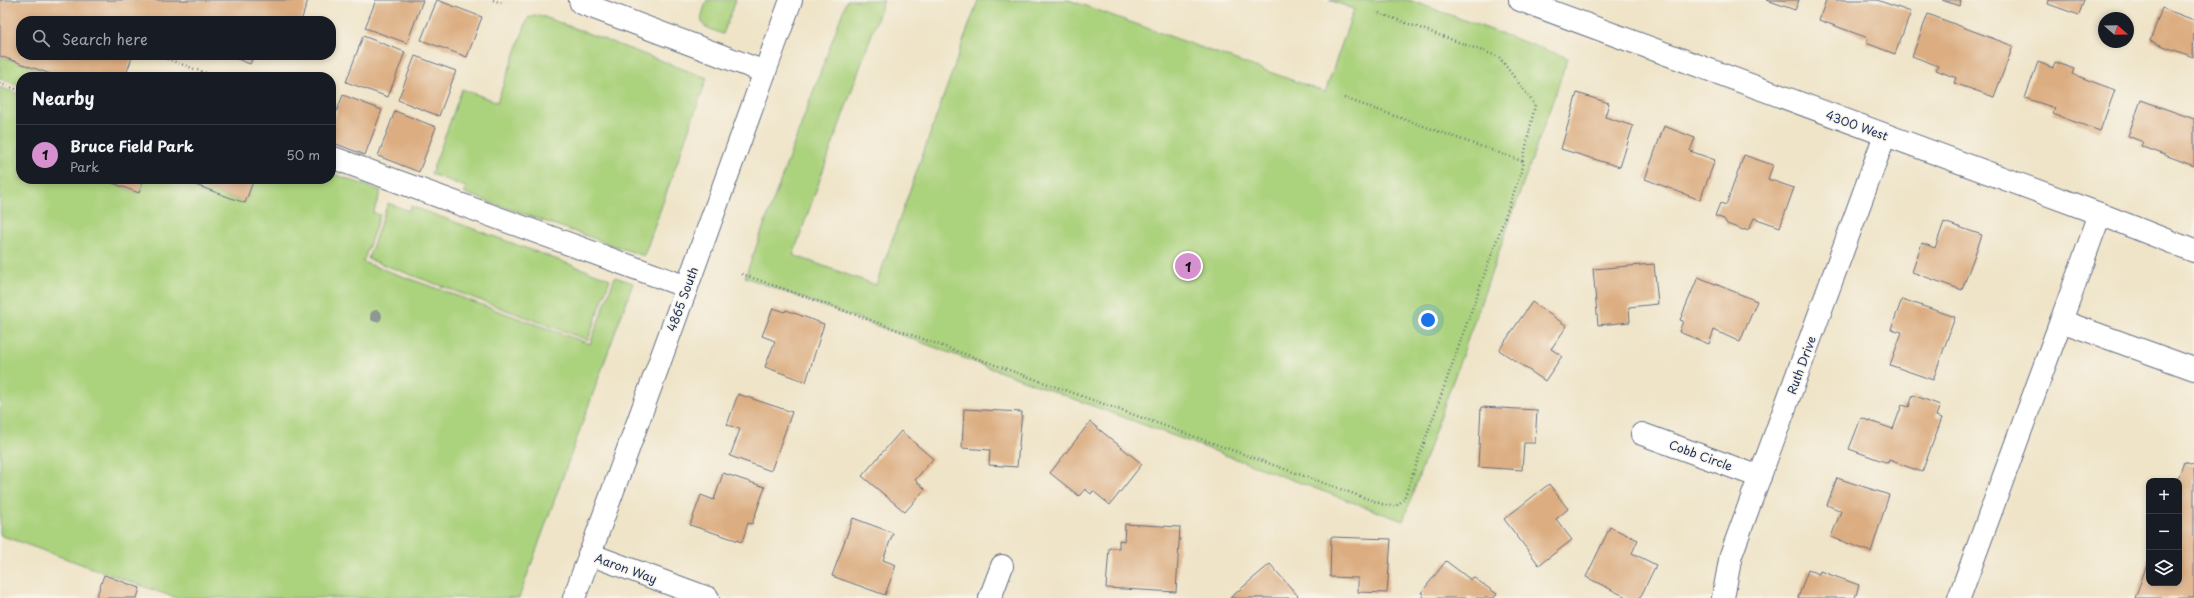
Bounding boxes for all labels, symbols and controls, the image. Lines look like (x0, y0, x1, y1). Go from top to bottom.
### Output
north arrow (2098, 12, 2134, 48)
search box (16, 16, 336, 60)
icon: search (30, 27, 52, 49)
text: Search here (62, 27, 148, 50)
text: Nearby (32, 85, 94, 111)
street label: 4300 West (1823, 105, 1891, 145)
text: Bruce Field Park (70, 134, 194, 157)
text: 1 (42, 145, 48, 164)
text: 50 m (286, 145, 320, 164)
text: Park (70, 157, 99, 176)
pin: 1 (1175, 251, 1201, 281)
street label: 4865 South (662, 264, 702, 334)
your location (1418, 310, 1438, 330)
street label: Ruth Drive (1782, 333, 1820, 397)
street label: Cobb Circle (1667, 435, 1736, 475)
map controls (2146, 478, 2182, 586)
button: + (2146, 478, 2182, 514)
button: − (2146, 514, 2182, 550)
street label: Aaron Way (592, 548, 660, 588)
button: layers (2146, 550, 2182, 586)

